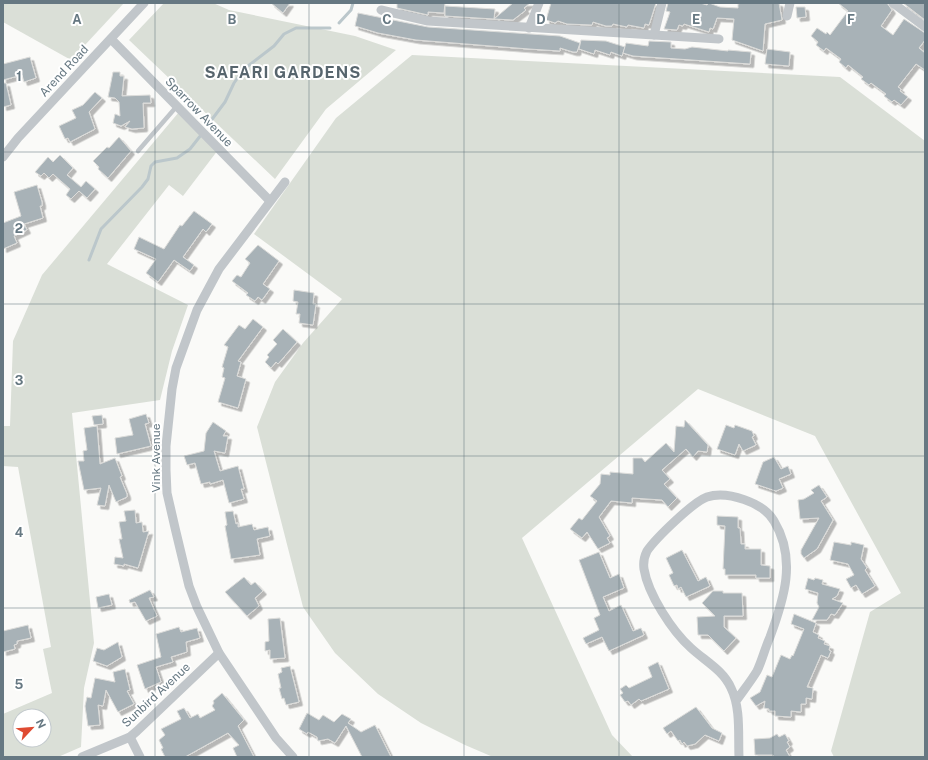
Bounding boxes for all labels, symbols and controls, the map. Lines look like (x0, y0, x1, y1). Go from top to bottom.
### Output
text: A (72, 12, 82, 27)
text: B (228, 12, 237, 27)
text: C (382, 12, 392, 27)
text: D (536, 12, 546, 27)
text: E (692, 12, 700, 27)
text: F (847, 12, 855, 27)
street label: Arend Road (37, 42, 91, 100)
district label: SAFARI GARDENS (205, 63, 361, 82)
text: 1 (16, 69, 22, 84)
street label: Sparrow Avenue (162, 74, 236, 150)
text: 2 (15, 221, 23, 236)
text: 3 (15, 373, 24, 388)
street label: Vink Avenue (149, 423, 163, 492)
text: 4 (15, 525, 24, 540)
street label: Sunbird Avenue (119, 660, 193, 730)
text: 5 (15, 677, 24, 692)
north arrow (12, 708, 52, 748)
text: N (34, 717, 48, 730)

